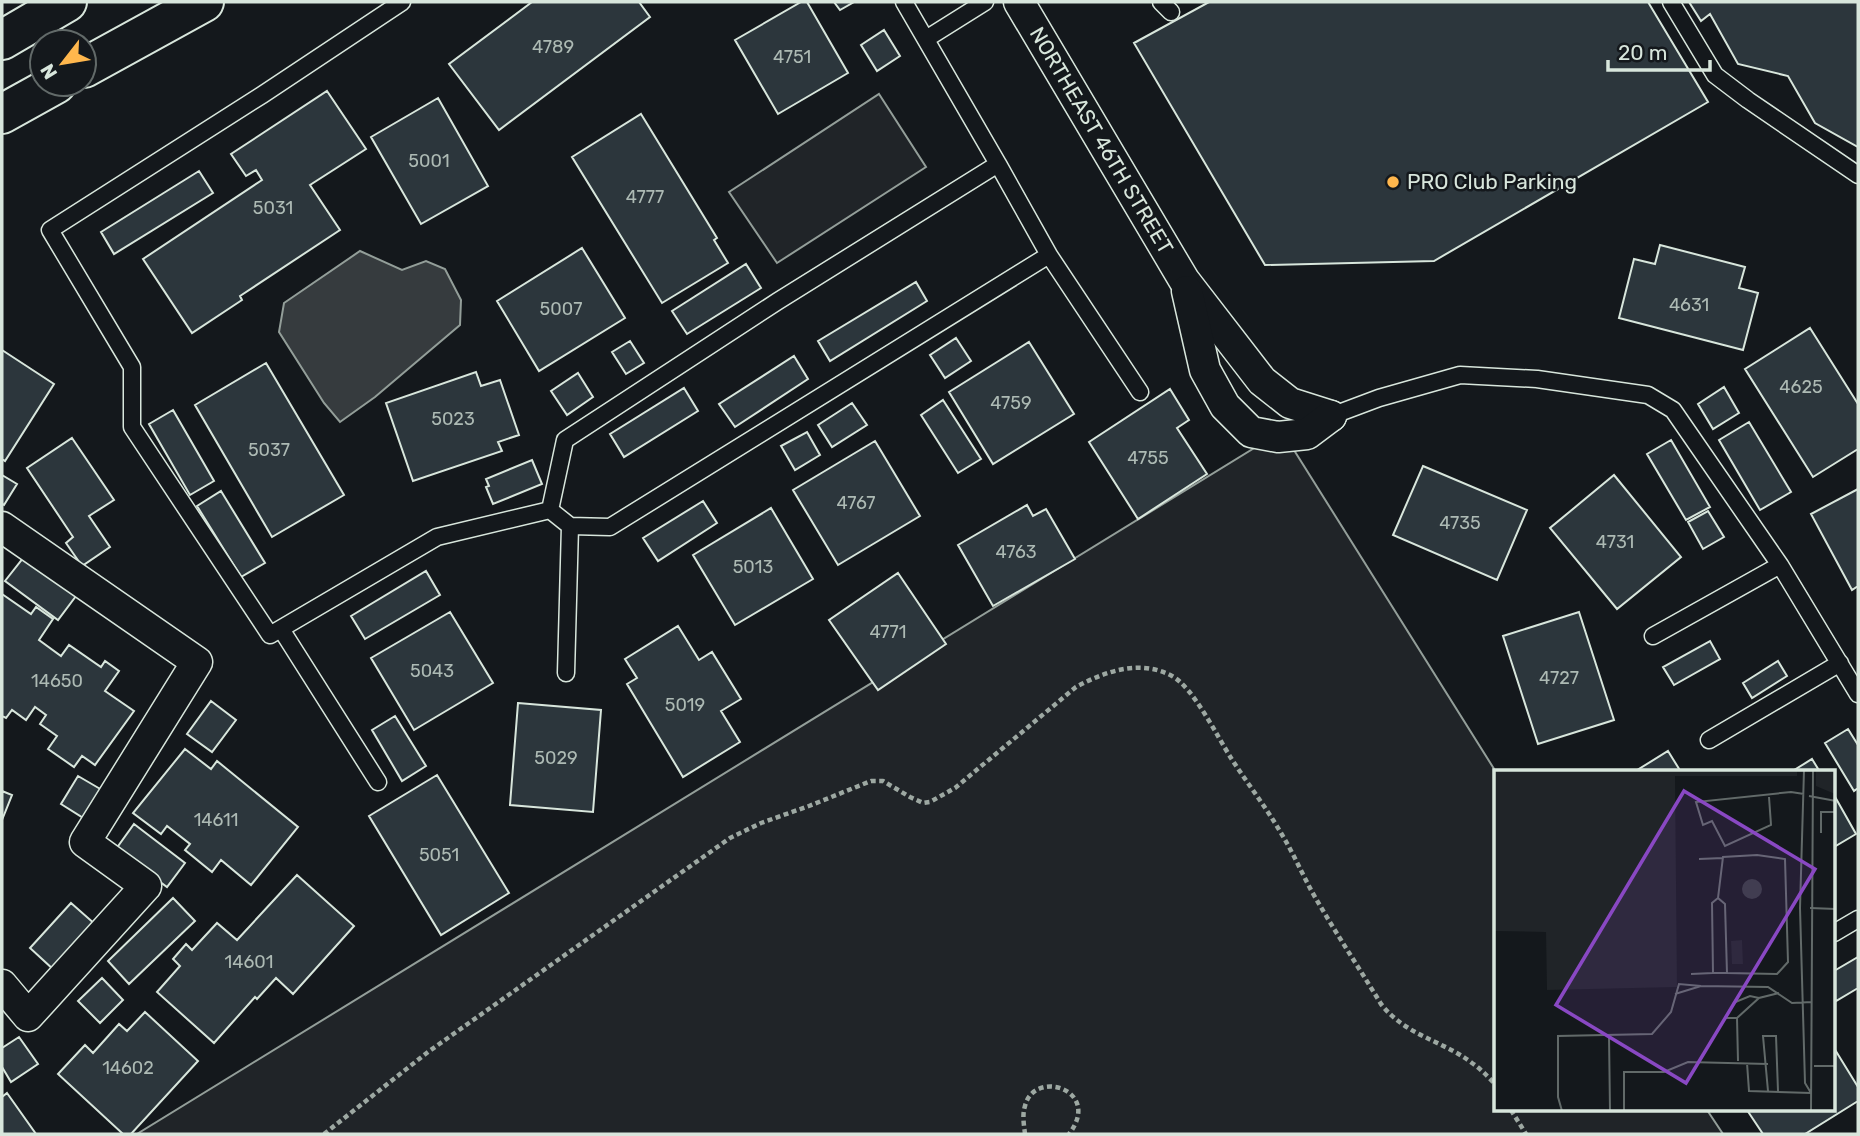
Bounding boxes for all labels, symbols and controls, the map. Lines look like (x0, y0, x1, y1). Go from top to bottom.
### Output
street label: NORTHEAST 46TH STREET (1025, 22, 1179, 258)
north arrow (28, 28, 98, 98)
scale bar (1608, 28, 1710, 72)
house number: 4789 (532, 36, 574, 58)
text: 20 m (1618, 40, 1667, 65)
house number: 4751 (773, 46, 811, 68)
text: N (35, 60, 62, 83)
house number: 5001 (408, 150, 450, 172)
place label: PRO Club Parking (1407, 169, 1577, 194)
marker: PRO Club Parking (1385, 174, 1401, 190)
house number: 4777 (626, 186, 664, 208)
house number: 5031 (253, 197, 293, 219)
house number: 4631 (1669, 294, 1709, 316)
house number: 5007 (540, 298, 582, 320)
house number: 4625 (1779, 376, 1823, 398)
house number: 4759 (990, 392, 1032, 414)
house number: 5023 (431, 408, 475, 430)
house number: 5037 (248, 439, 290, 461)
house number: 4755 (1127, 447, 1169, 469)
house number: 4767 (836, 492, 876, 514)
house number: 4735 (1439, 512, 1481, 534)
house number: 4731 (1596, 531, 1634, 553)
house number: 4763 (995, 541, 1037, 563)
house number: 5013 (733, 556, 773, 578)
house number: 4771 (869, 621, 907, 643)
house number: 5043 (410, 660, 454, 682)
house number: 4727 (1539, 667, 1579, 689)
house number: 14650 (31, 670, 83, 692)
house number: 5019 (665, 694, 705, 716)
house number: 5029 (534, 747, 578, 769)
inset map (1494, 770, 1836, 1112)
house number: 14611 (194, 809, 238, 831)
house number: 5051 (419, 844, 459, 866)
house number: 14601 (225, 951, 273, 973)
house number: 14602 (102, 1057, 154, 1079)

